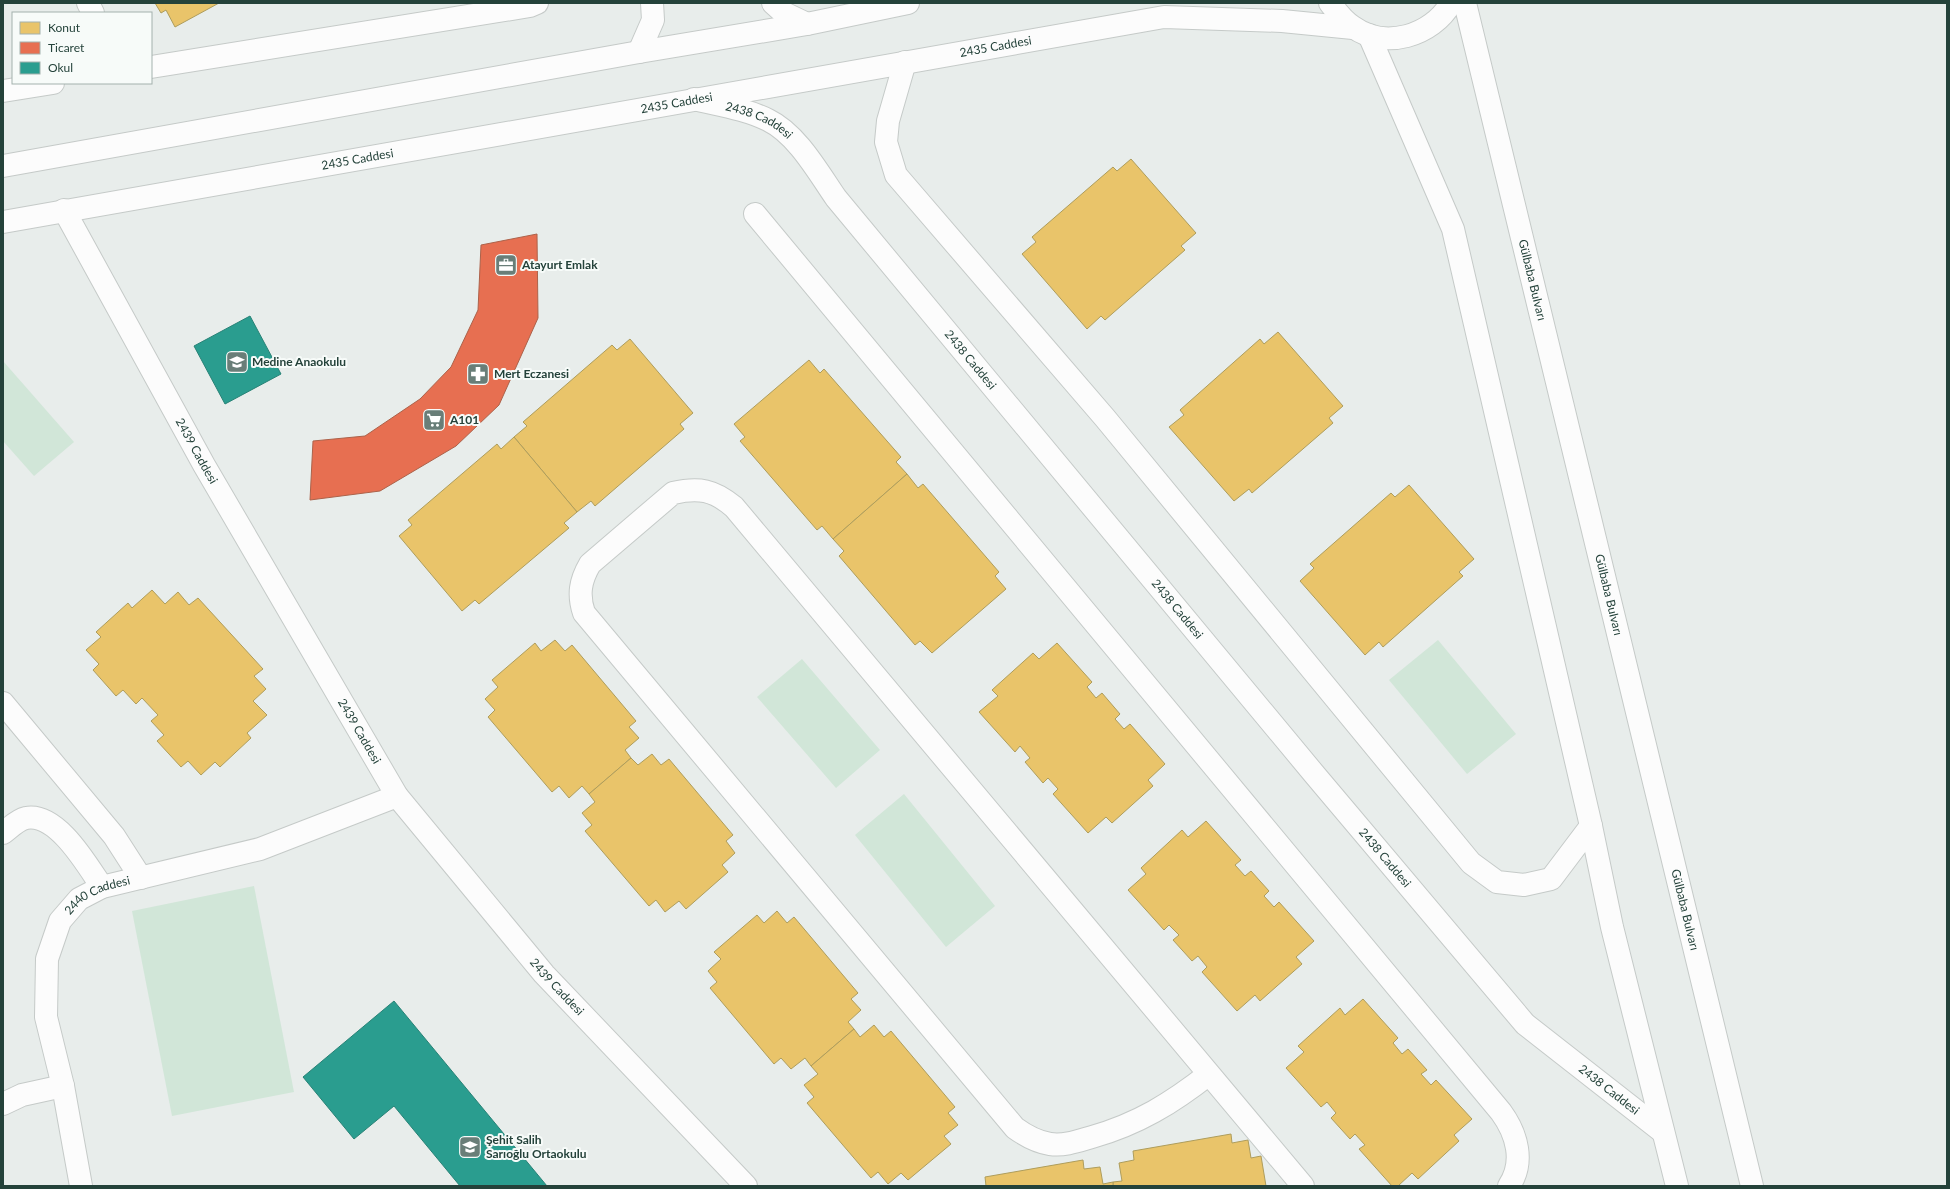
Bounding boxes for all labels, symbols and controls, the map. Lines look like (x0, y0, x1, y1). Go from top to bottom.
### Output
legend (12, 12, 152, 84)
text: Konut (48, 20, 81, 35)
street label: 2435 Caddesi (958, 32, 1033, 60)
text: Ticaret (48, 40, 85, 55)
text: Okul (48, 60, 73, 75)
street label: 2435 Caddesi (639, 89, 714, 116)
street label: 2438 Caddesi (724, 98, 796, 142)
street label: 2435 Caddesi (320, 145, 395, 173)
street label: Gülbaba Bulvarı (1516, 238, 1550, 322)
office icon: Atayurt Emlak (493, 252, 519, 278)
place label: Atayurt Emlak (521, 257, 598, 272)
street label: 2438 Caddesi (942, 327, 1000, 392)
school or university icon: Medine Anaokulu (224, 349, 250, 375)
place label: Medine Anaokulu (252, 354, 346, 369)
pharmacy icon: Mert Eczanesi (465, 361, 491, 387)
place label: Mert Eczanesi (494, 366, 569, 381)
supermarket icon: A101 (421, 407, 447, 433)
place label: A101 (449, 412, 479, 427)
street label: 2439 Caddesi (173, 415, 221, 486)
street label: Gülbaba Bulvarı (1592, 553, 1626, 637)
street label: 2438 Caddesi (1149, 576, 1207, 642)
street label: 2439 Caddesi (335, 696, 385, 766)
street label: 2438 Caddesi (1356, 825, 1415, 890)
street label: Gülbaba Bulvarı (1668, 867, 1703, 952)
street label: 2440 Caddesi (61, 873, 132, 917)
street label: 2439 Caddesi (527, 955, 587, 1018)
street label: 2438 Caddesi (1576, 1061, 1643, 1118)
place label: Şehit Salih Sarıoğlu Ortaokulu (486, 1132, 587, 1161)
school or university icon: Şehit Salih Sarıoğlu Ortaokulu (457, 1134, 483, 1160)

